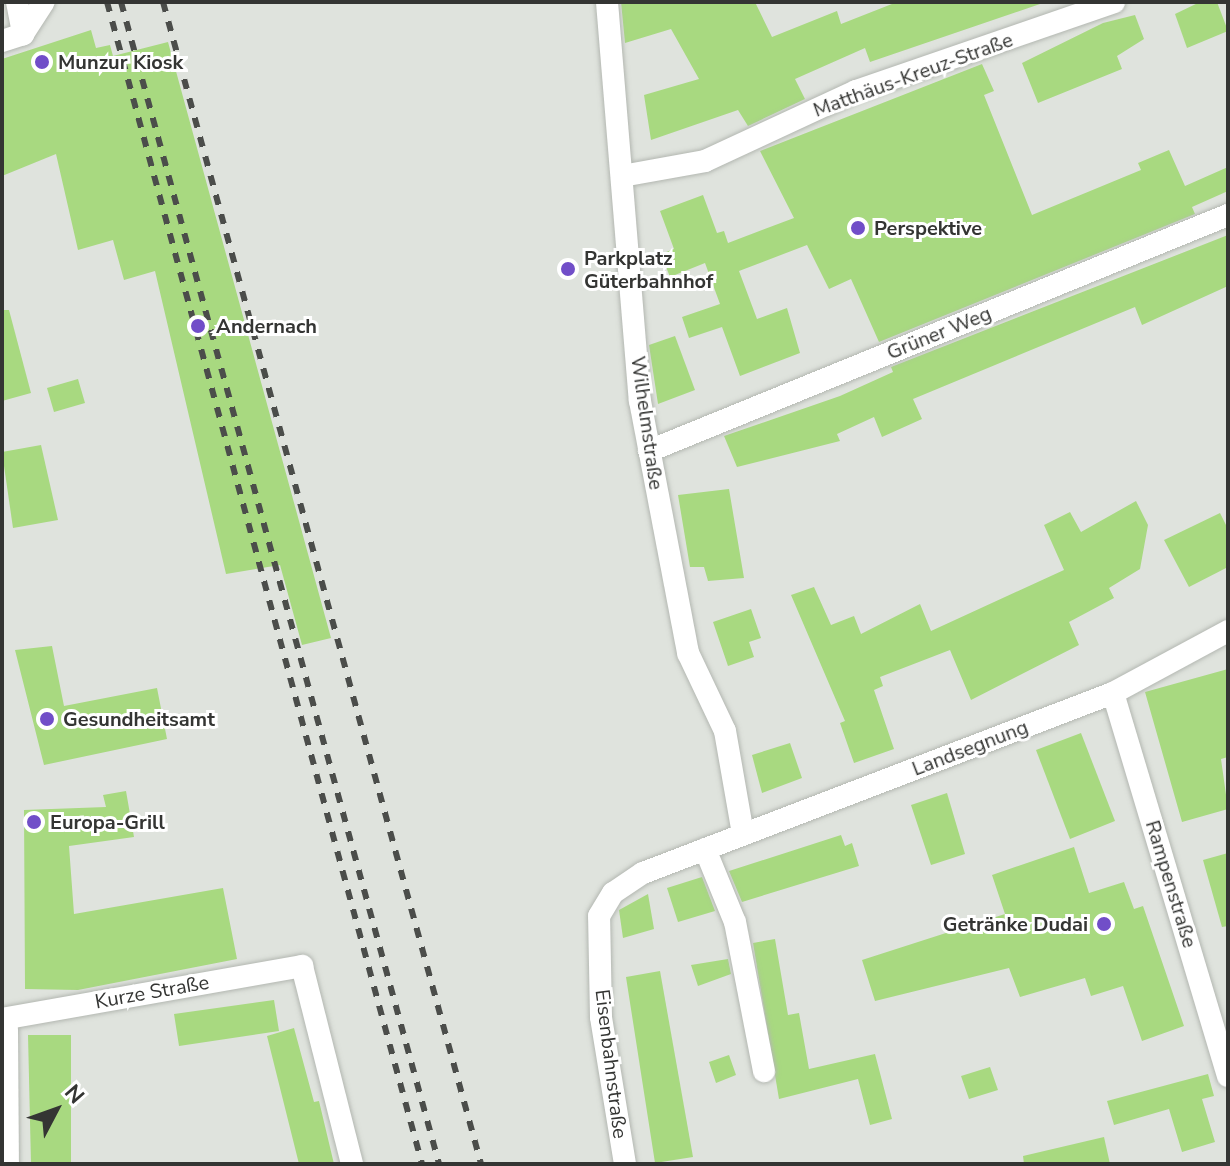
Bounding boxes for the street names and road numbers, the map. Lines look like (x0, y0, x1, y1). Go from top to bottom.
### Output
street label: Matthäus-Kreuz-Straße (810, 28, 1016, 122)
street label: Grüner Weg (883, 301, 995, 365)
street label: Wilhelmstraße (626, 355, 668, 491)
street label: Landsegnung (909, 715, 1031, 781)
street label: Rampenstraße (1140, 817, 1202, 951)
street label: Kurze Straße (93, 970, 211, 1014)
street label: Eisenbahnstraße (590, 988, 632, 1140)

